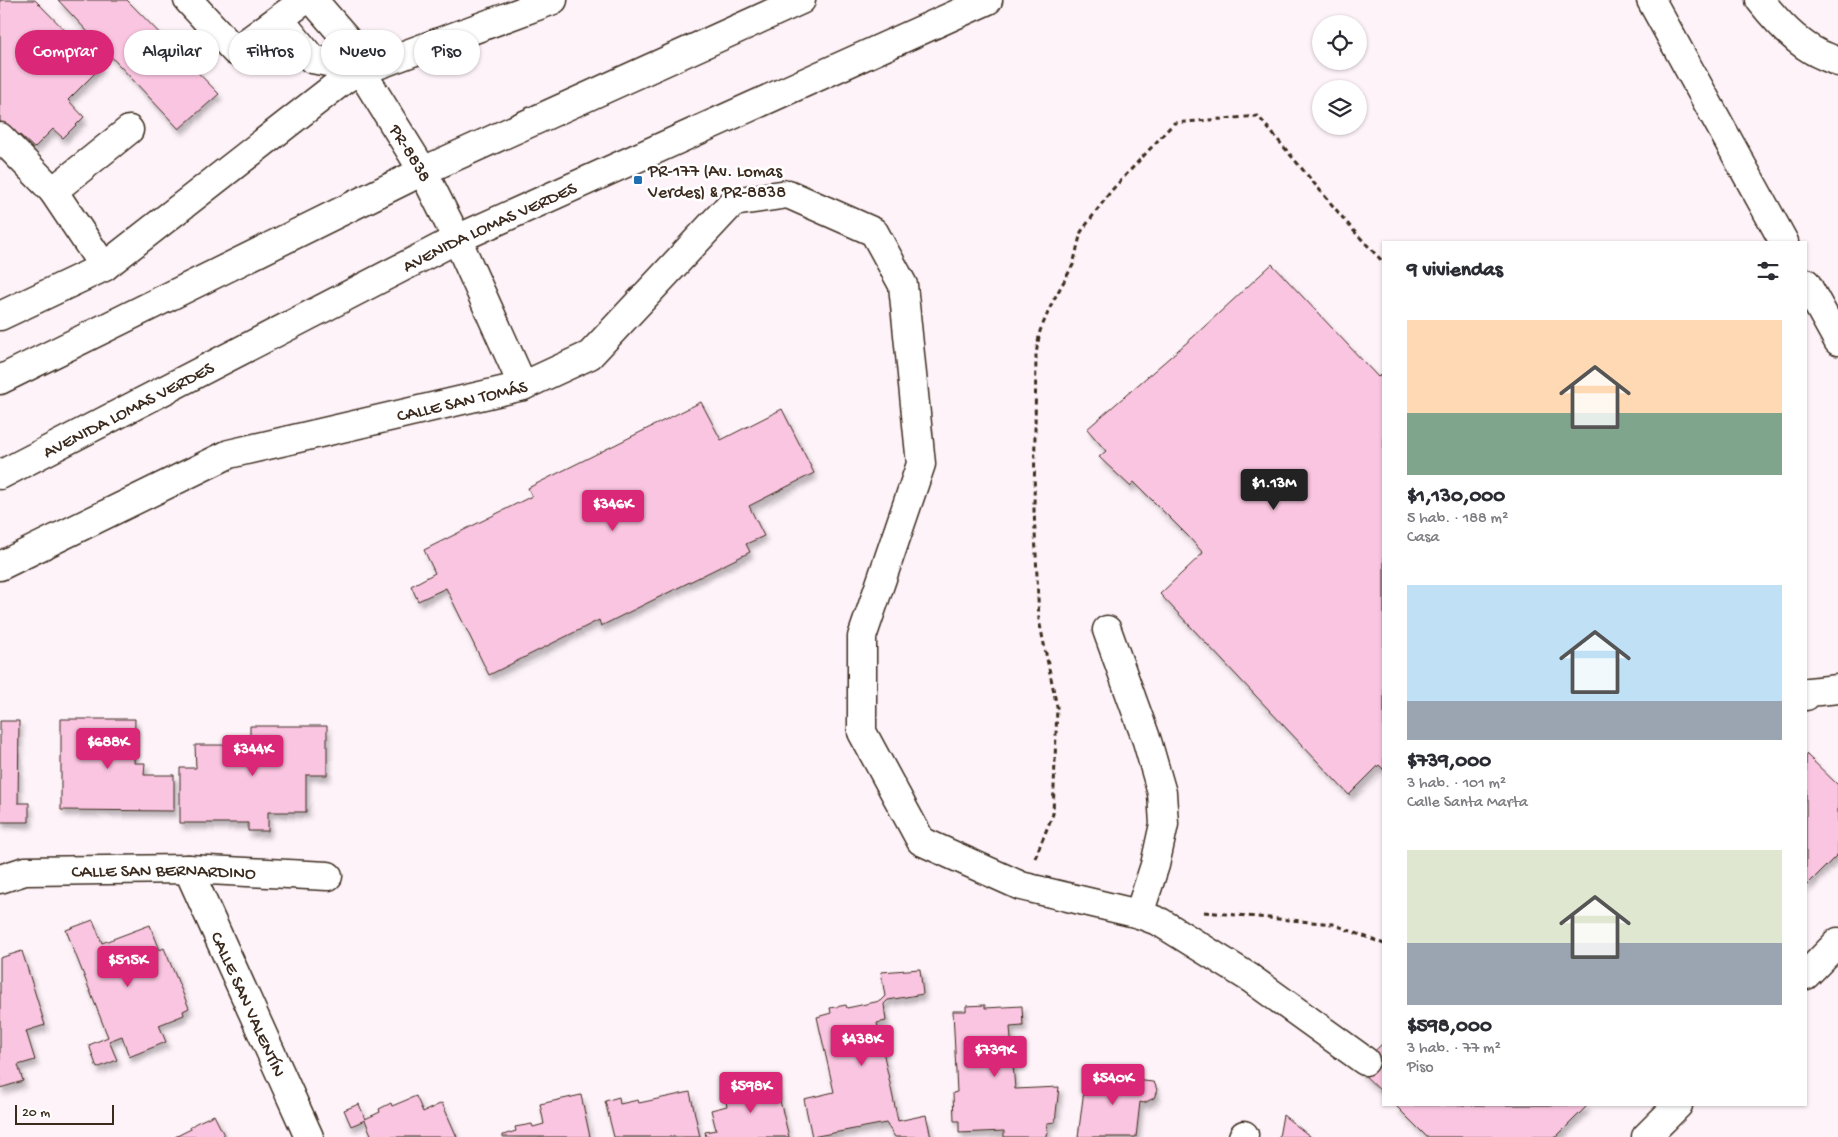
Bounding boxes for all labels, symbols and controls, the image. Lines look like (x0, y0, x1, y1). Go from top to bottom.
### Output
map controls (1312, 15, 1367, 135)
button: locate (1312, 15, 1367, 70)
chip: Comprar (15, 30, 114, 75)
chip: Alquilar (124, 30, 219, 75)
chip: Filtros (229, 30, 311, 75)
chip: Nuevo (321, 30, 404, 75)
chip: Piso (414, 30, 480, 75)
button: layers (1312, 80, 1367, 135)
street label: PR-8838 (383, 120, 435, 186)
place label: PR-177 (Av. Lomas Verdes) & PR-8838 (647, 162, 786, 204)
marker: PR-177 (Av. Lomas Verdes) & PR-8838 (632, 174, 644, 186)
street label: AVENIDA LOMAS VERDES (400, 178, 581, 278)
icon: filters (1754, 257, 1782, 285)
text: 9 viviendas (1407, 259, 1503, 284)
icon: home (1550, 352, 1640, 442)
street label: AVENIDA LOMAS VERDES (40, 358, 219, 464)
street label: CALLE SAN TOMÁS (395, 377, 530, 428)
pin: $1.13M (1233, 468, 1315, 511)
text: $1.13M (1252, 475, 1296, 494)
text: $1,130,000 (1407, 485, 1505, 510)
pin: $346K (578, 490, 648, 532)
text: $346K (593, 496, 633, 515)
text: 5 hab. · 188 m² (1407, 510, 1508, 529)
text: Casa (1407, 529, 1439, 548)
icon: home (1550, 617, 1640, 707)
pin: $688K (73, 728, 143, 770)
text: $688K (87, 734, 129, 753)
pin: $344K (218, 734, 288, 777)
text: $344K (233, 741, 273, 760)
text: $739,000 (1407, 750, 1491, 775)
text: 3 hab. · 101 m² (1407, 775, 1506, 794)
text: Calle Santa Marta (1407, 794, 1528, 813)
street label: CALLE SAN BERNARDINO (71, 861, 256, 885)
icon: home (1550, 882, 1640, 972)
street label: CALLE SAN VALENTÍN (205, 929, 289, 1081)
pin: $515K (93, 946, 163, 988)
text: $515K (108, 952, 148, 971)
text: $598,000 (1407, 1015, 1492, 1040)
pin: $438K (827, 1024, 897, 1067)
text: $438K (842, 1031, 882, 1050)
pin: $739K (960, 1036, 1030, 1078)
text: 3 hab. · 77 m² (1407, 1040, 1501, 1059)
text: $739K (975, 1042, 1015, 1061)
text: Piso (1407, 1059, 1434, 1078)
pin: $540K (1078, 1064, 1148, 1106)
text: $540K (1092, 1070, 1134, 1089)
pin: $598K (716, 1072, 786, 1114)
text: $598K (730, 1078, 772, 1097)
scale bar (15, 1102, 114, 1125)
text: 20 m (22, 1105, 50, 1122)

